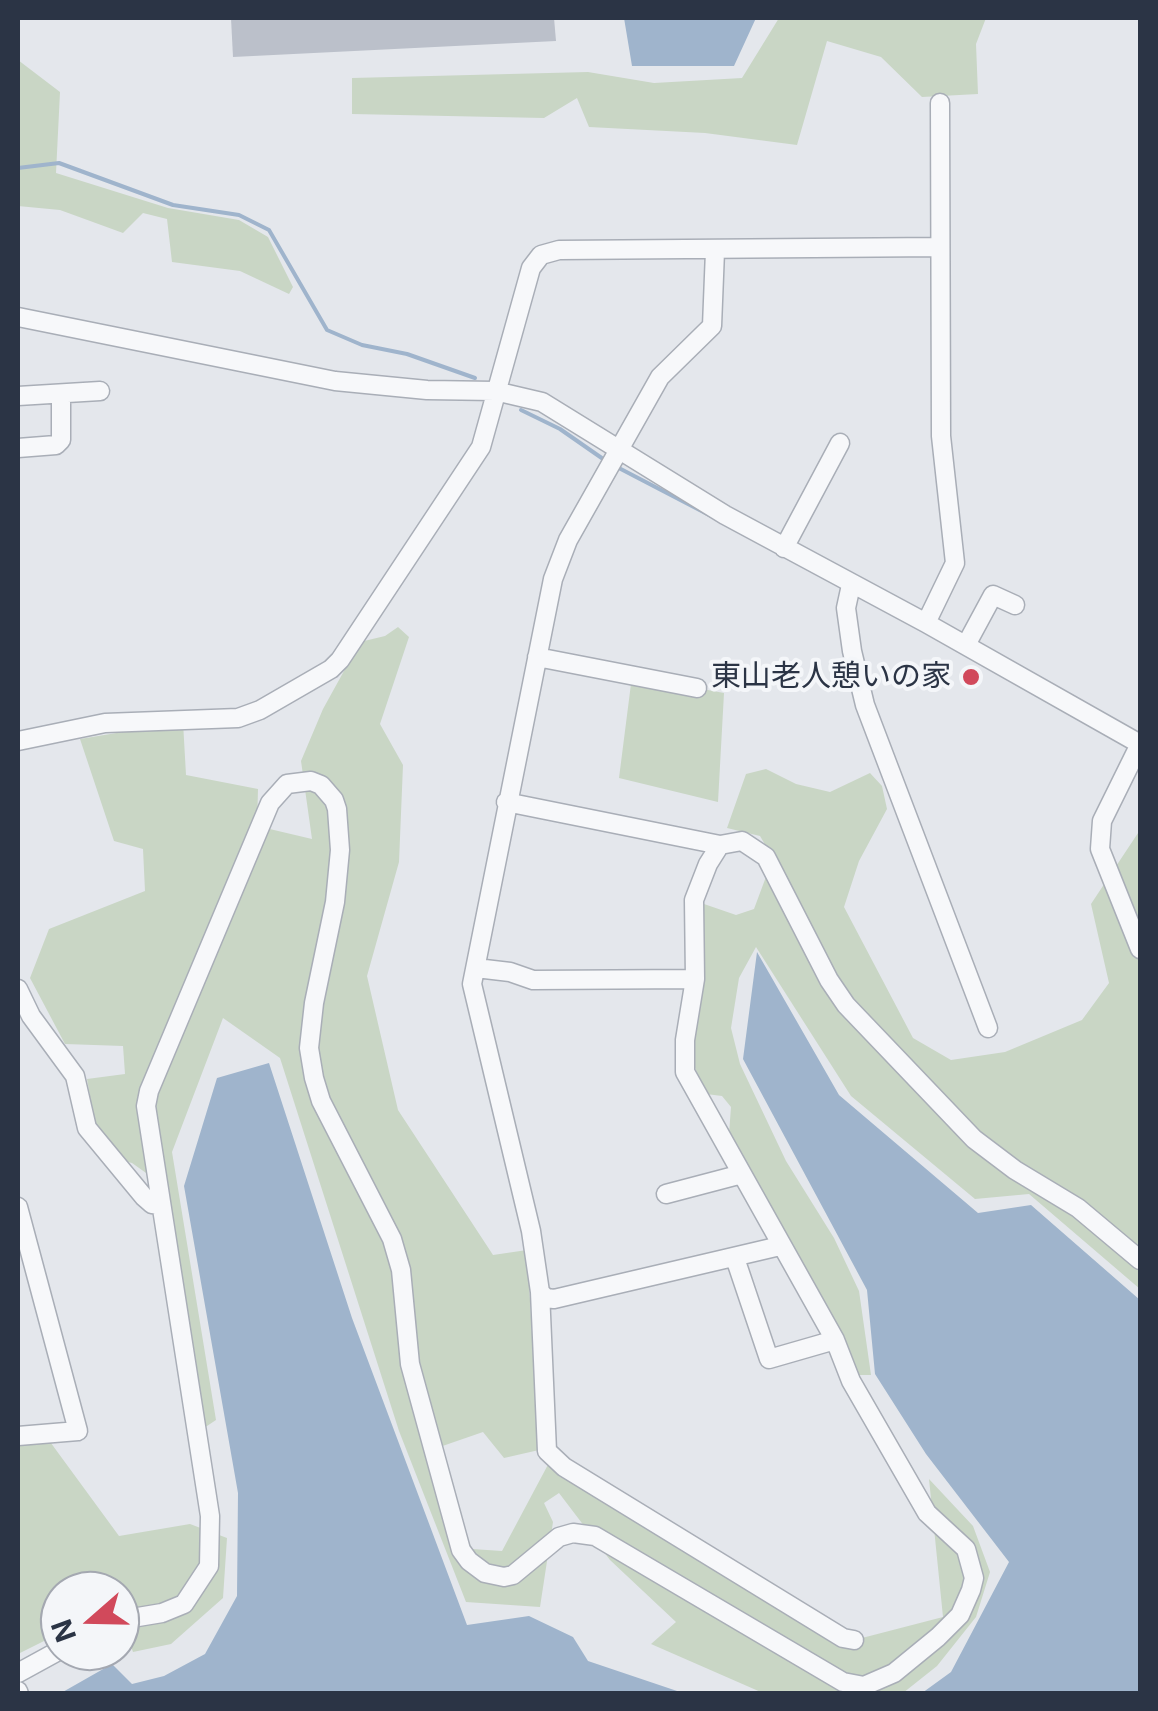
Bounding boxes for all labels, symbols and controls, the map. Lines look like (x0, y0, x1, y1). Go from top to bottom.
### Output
place label: 東山老人憩いの家 (711, 659, 951, 695)
marker: 東山老人憩いの家 (960, 666, 982, 688)
north arrow (40, 1571, 140, 1671)
text: N (44, 1615, 83, 1646)

